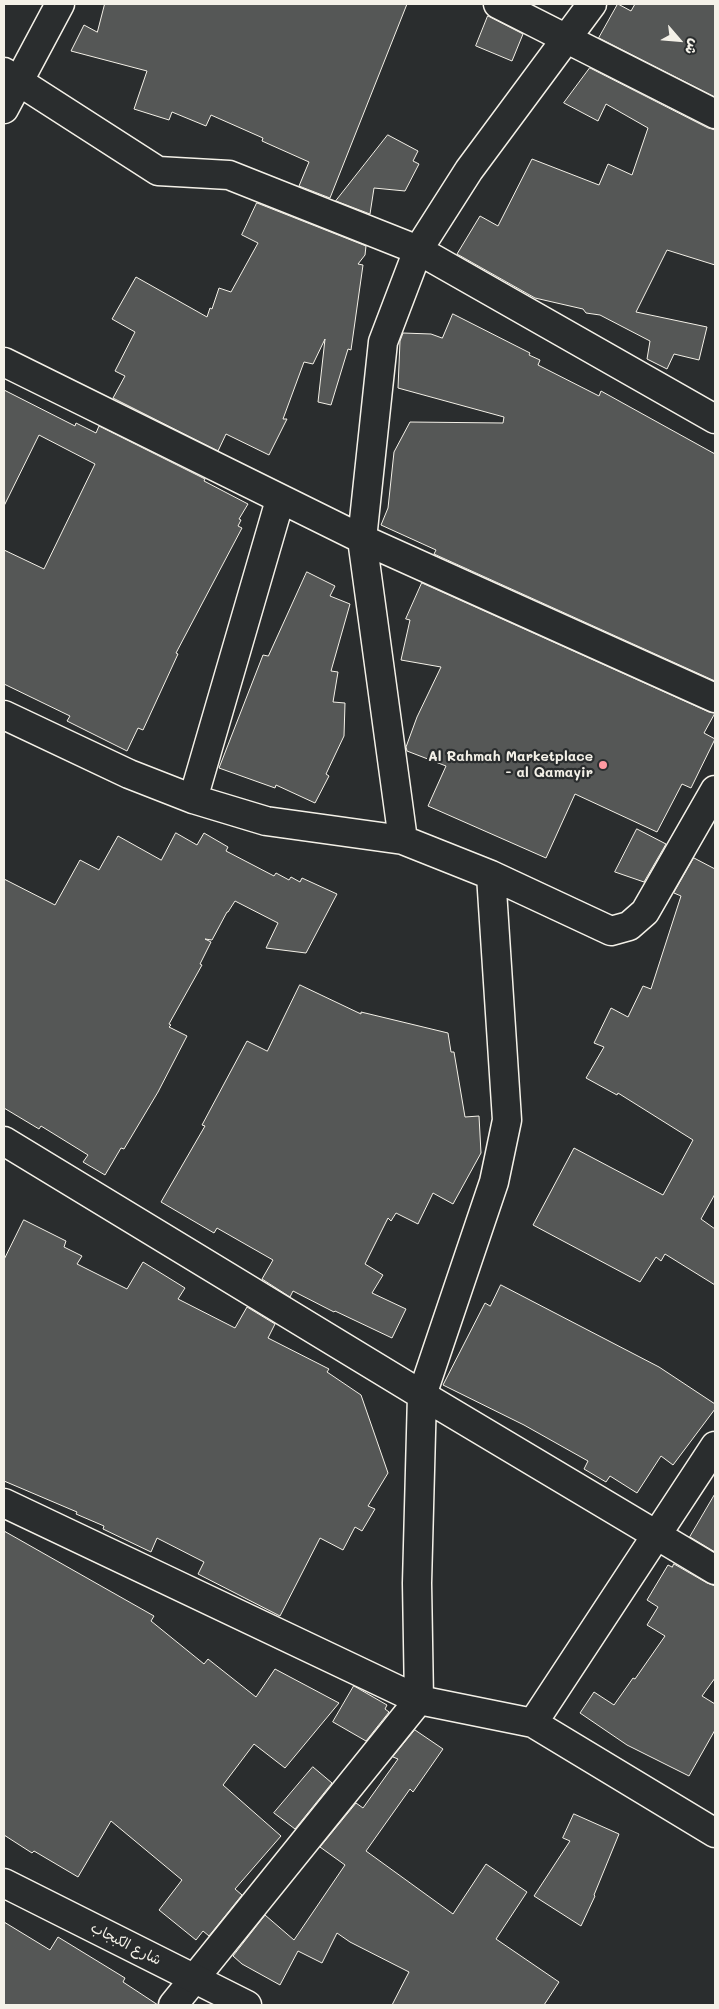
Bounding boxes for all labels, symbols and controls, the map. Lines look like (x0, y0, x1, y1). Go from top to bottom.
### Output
north arrow (654, 15, 704, 65)
text: ش (681, 36, 705, 58)
place label: Al Rahmah Marketplace - al Qamayir (428, 749, 593, 782)
marker: Al Rahmah Marketplace - al Qamayir (597, 759, 609, 771)
street label: شارع الكبجاب (88, 1919, 164, 1969)

